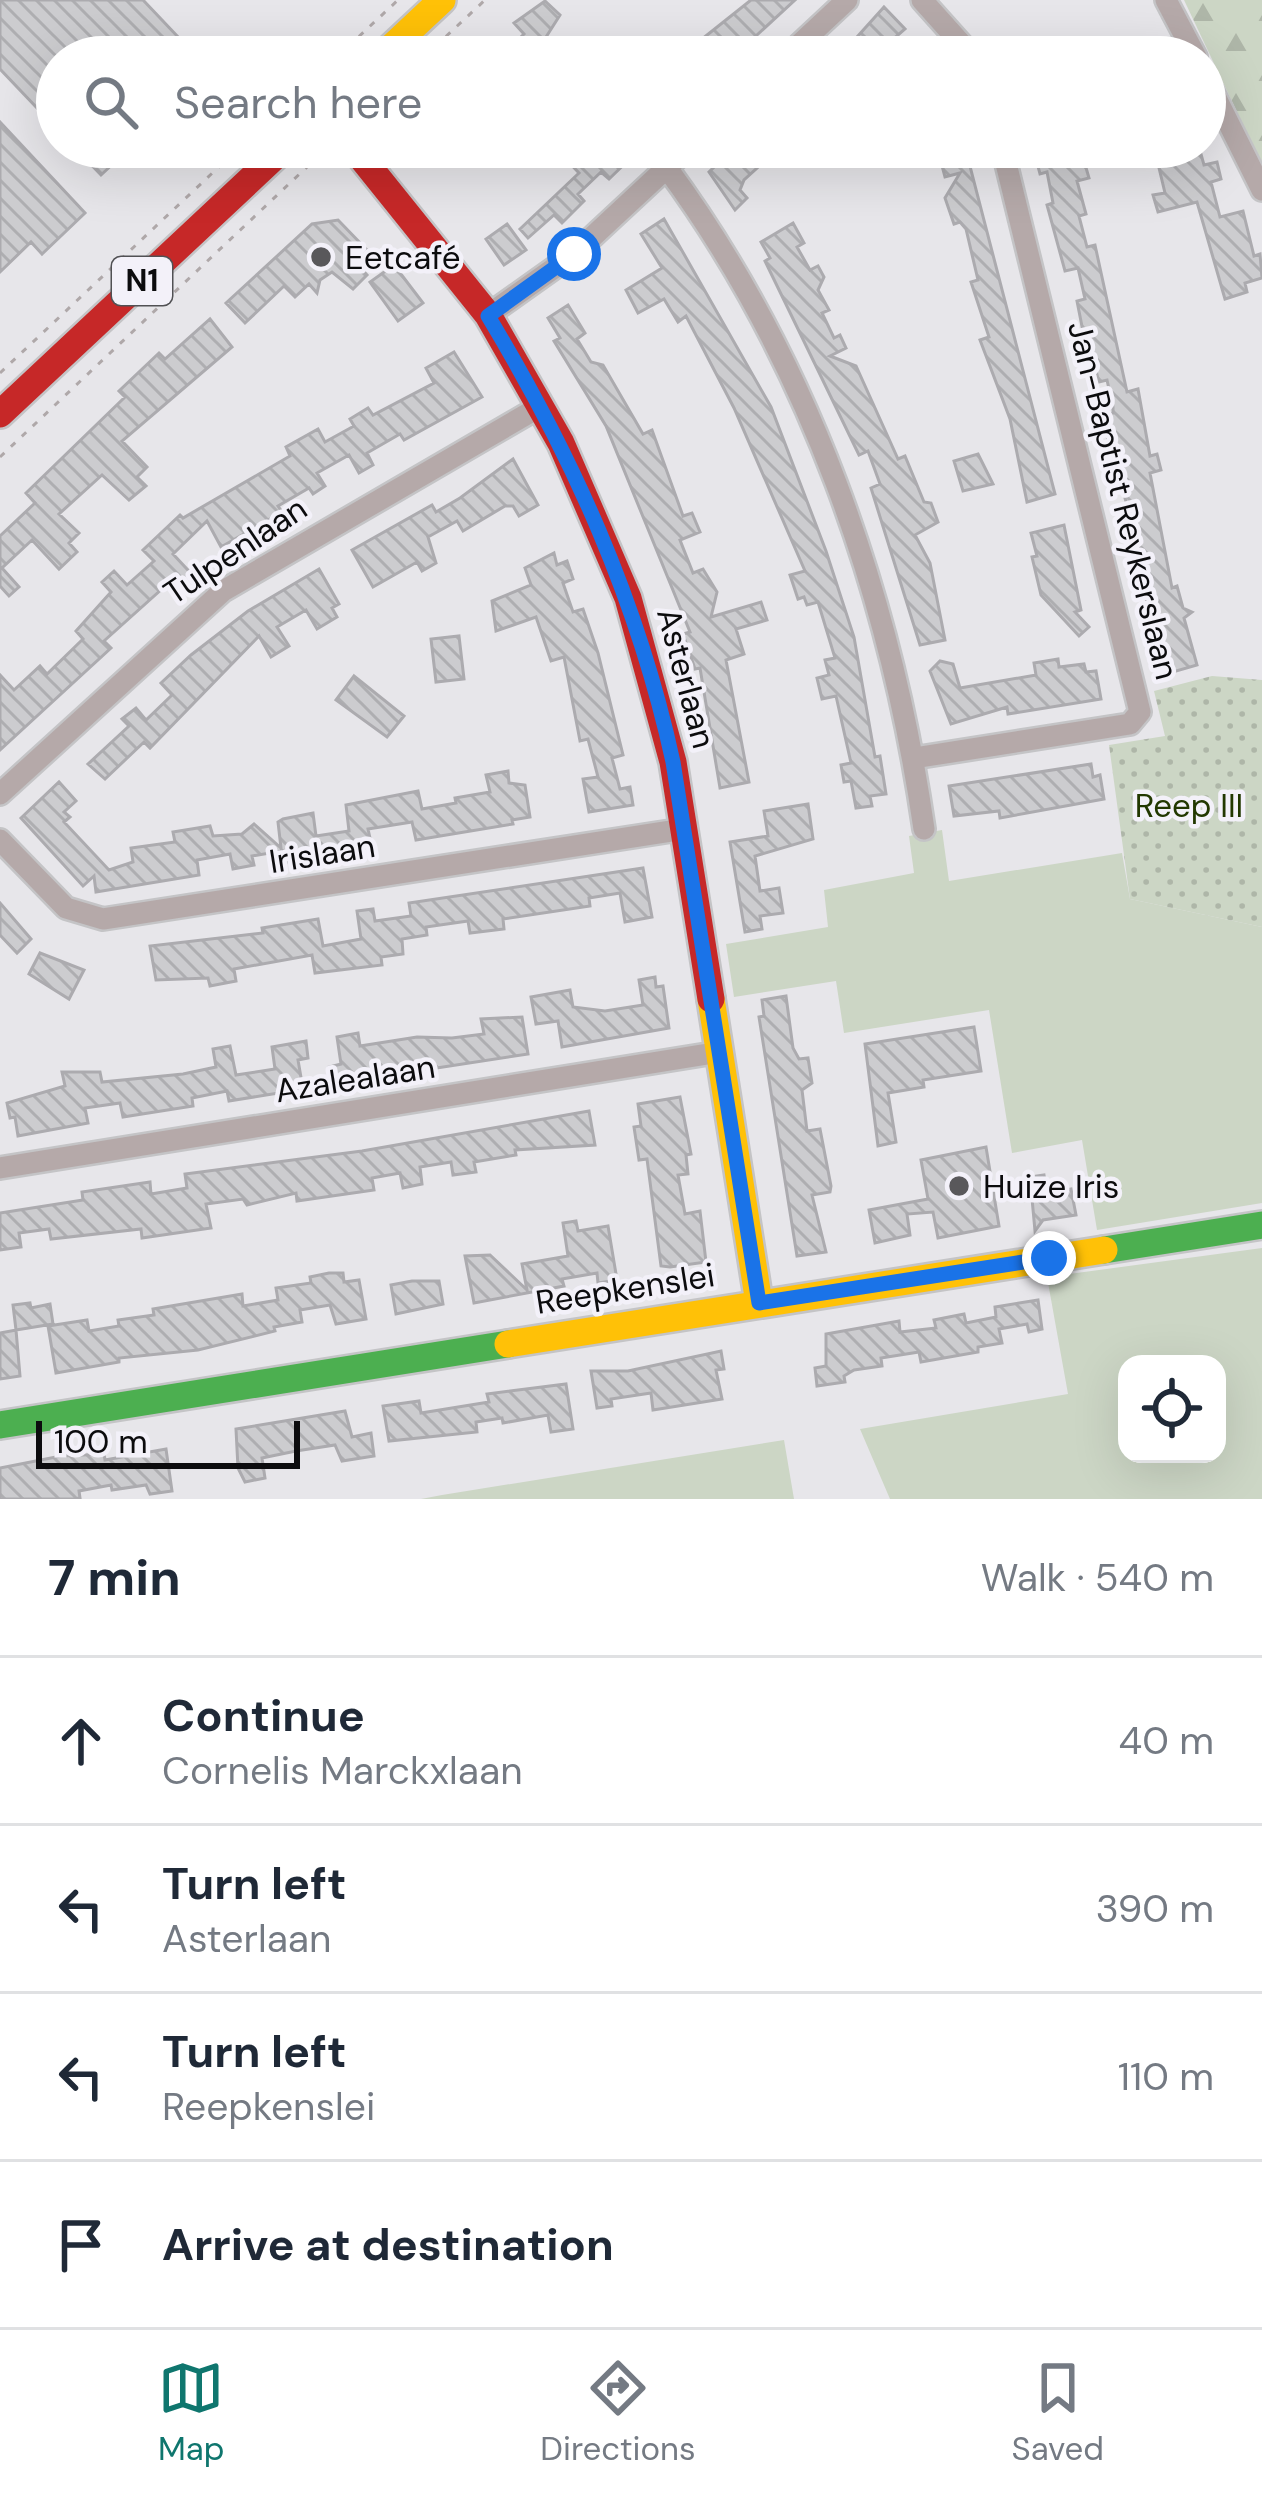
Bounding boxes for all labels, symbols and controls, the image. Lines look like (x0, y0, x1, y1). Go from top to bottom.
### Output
search box (36, 36, 1226, 168)
icon: search (78, 69, 144, 135)
text: Search here (174, 73, 422, 132)
route start (547, 227, 601, 281)
place label: Eetcafé (345, 236, 460, 279)
marker: Eetcafé (308, 244, 334, 270)
road number: N1 (112, 257, 172, 305)
street label: Jan-Baptist Reykerslaan (1058, 316, 1189, 684)
street label: Tulpenlaan (155, 487, 315, 614)
street label: Asterlaan (647, 603, 726, 753)
park label: Reep III (1135, 784, 1243, 827)
street label: Irislaan (266, 824, 378, 883)
street label: Azalealaan (272, 1045, 438, 1112)
place label: Huize Iris (983, 1165, 1119, 1208)
marker: Huize Iris (946, 1173, 972, 1199)
route end (1022, 1231, 1076, 1285)
street label: Reepkenslei (533, 1253, 718, 1324)
map controls (1118, 1355, 1226, 1463)
button: locate (1118, 1355, 1226, 1463)
scale bar (36, 1415, 300, 1468)
text: 100 m (54, 1420, 148, 1463)
text: 7 min (48, 1544, 181, 1611)
text: Walk · 540 m (981, 1552, 1214, 1603)
text: Continue (162, 1686, 365, 1745)
icon: ahead (48, 1708, 114, 1774)
text: 40 m (1119, 1715, 1214, 1766)
text: Cornelis Marckxlaan (162, 1745, 523, 1796)
text: Turn left (162, 1854, 346, 1913)
icon: left (48, 1876, 114, 1942)
text: 390 m (1096, 1883, 1214, 1934)
text: Asterlaan (162, 1913, 331, 1964)
text: Turn left (162, 2022, 346, 2081)
icon: left (48, 2044, 114, 2110)
text: 110 m (1118, 2051, 1214, 2102)
text: Reepkenslei (162, 2081, 375, 2132)
icon: arrive (48, 2212, 114, 2278)
text: Arrive at destination (162, 2215, 614, 2274)
tab: Map (158, 2355, 224, 2470)
tab: Directions (540, 2355, 696, 2470)
tab: Saved (1012, 2355, 1104, 2470)

